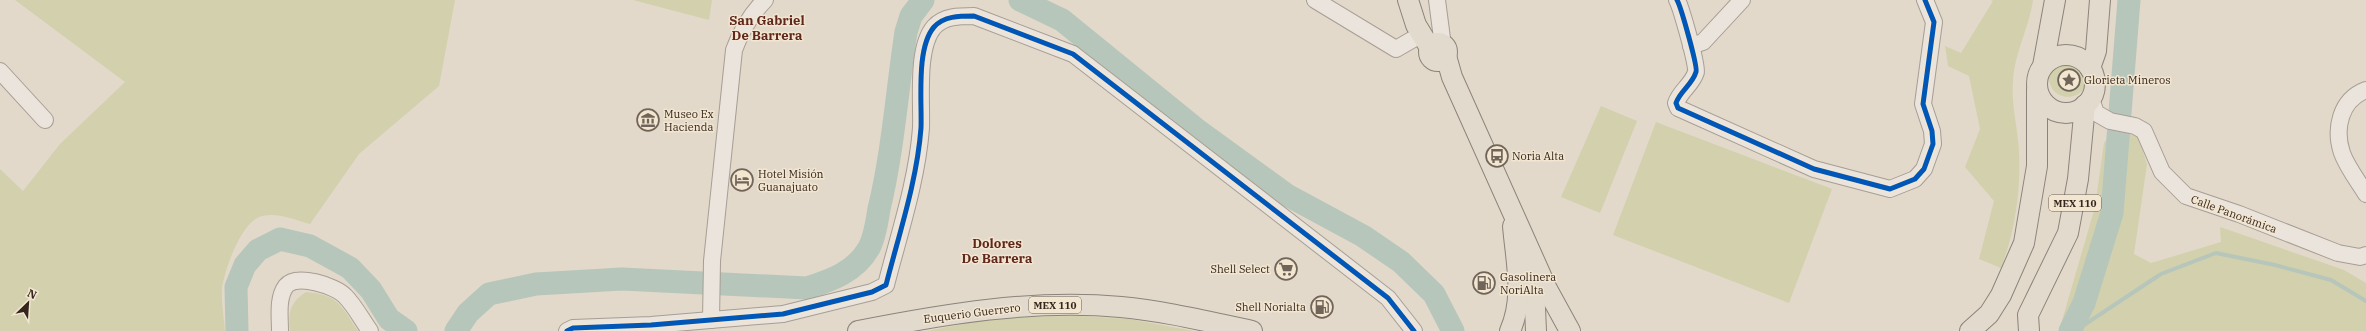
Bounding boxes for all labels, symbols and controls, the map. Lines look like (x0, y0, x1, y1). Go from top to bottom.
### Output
district label: San Gabriel De Barrera (729, 12, 805, 44)
place icon: Glorieta Mineros (2056, 67, 2082, 93)
place label: Glorieta Mineros (2084, 73, 2171, 87)
museum icon: Museo Ex Hacienda (635, 107, 661, 133)
place label: Museo Ex Hacienda (664, 107, 714, 134)
bus stop icon: Noria Alta (1484, 143, 1510, 169)
place label: Noria Alta (1512, 149, 1564, 163)
hotel icon: Hotel Misión Guanajuato (729, 167, 755, 193)
place label: Hotel Misión Guanajuato (758, 167, 824, 194)
street label: Calle Panorámica (2189, 192, 2279, 236)
road number: MEX 110 (2049, 195, 2101, 211)
district label: Dolores De Barrera (962, 235, 1033, 267)
supermarket icon: Shell Select (1273, 256, 1299, 282)
place label: Shell Select (1211, 262, 1270, 276)
fuel station icon: Gasolinera NoriAlta (1471, 270, 1497, 296)
place label: Gasolinera NoriAlta (1500, 270, 1556, 297)
north arrow (8, 283, 48, 323)
text: N (25, 286, 39, 302)
fuel station icon: Shell Norialta (1309, 294, 1335, 320)
road number: MEX 110 (1029, 297, 1081, 313)
street label: Euquerio Guerrero (923, 300, 1021, 326)
place label: Shell Norialta (1235, 300, 1306, 314)

